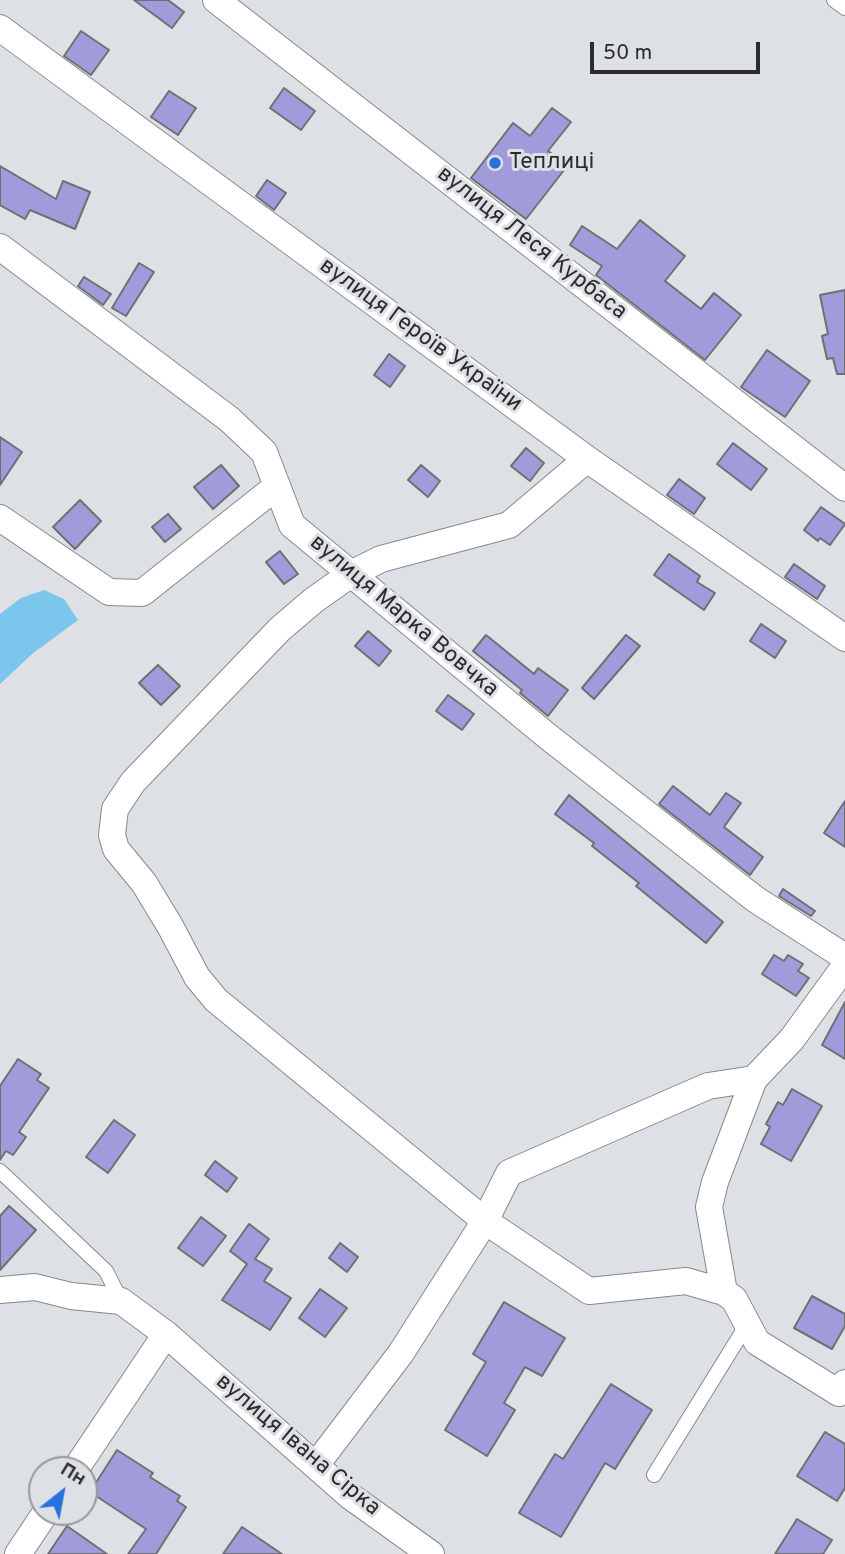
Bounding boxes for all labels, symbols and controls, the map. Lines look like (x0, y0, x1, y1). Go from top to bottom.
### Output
scale bar (593, 28, 763, 72)
text: 50 m (603, 40, 652, 67)
place label: Теплиці (509, 149, 594, 177)
marker: Теплиці (487, 155, 503, 171)
street label: вулиця Леся Курбаса (431, 161, 631, 327)
street label: вулиця Героїв України (313, 253, 527, 419)
street label: вулиця Марка Вовчка (303, 530, 503, 704)
street label: вулиця Івана Сірка (209, 1369, 385, 1523)
north arrow (28, 1456, 98, 1526)
text: Пн (56, 1458, 90, 1492)

